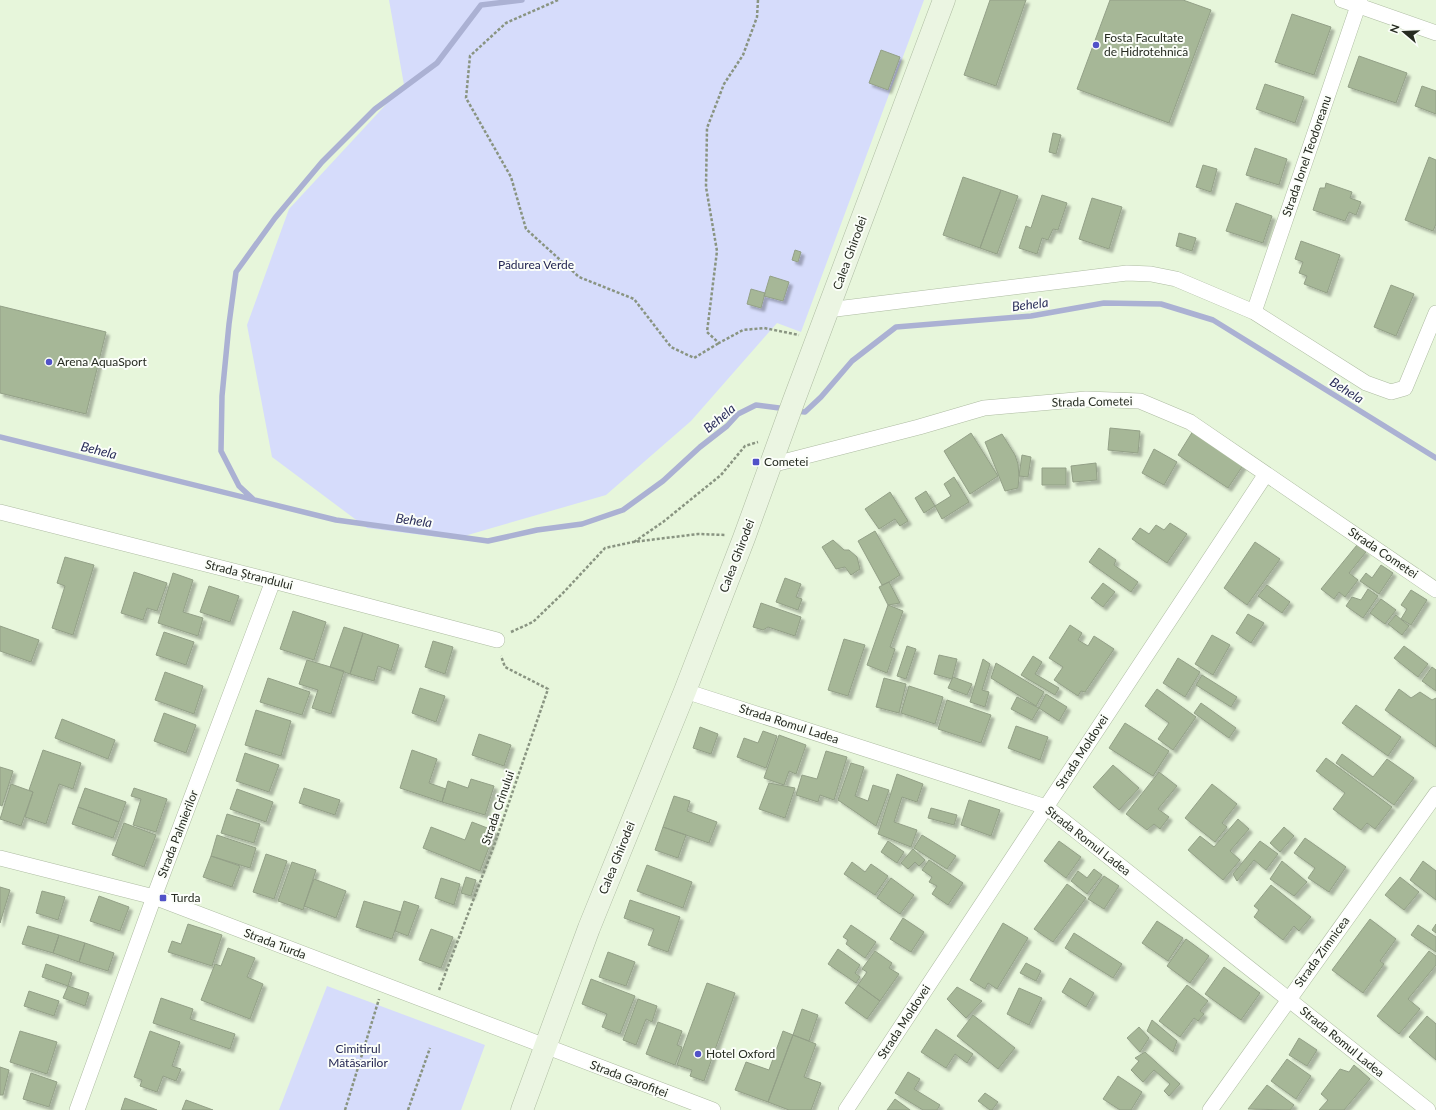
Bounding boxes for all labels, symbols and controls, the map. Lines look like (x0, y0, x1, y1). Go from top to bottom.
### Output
north arrow (1384, 12, 1424, 52)
text: N (1387, 22, 1402, 35)
place label: Fosta Facultate de Hidrotehnică (1104, 30, 1188, 59)
marker: Fosta Facultate de Hidrotehnică (1091, 40, 1101, 50)
street label: Strada Ionel Teodoreanu (1279, 93, 1334, 218)
street label: Calea Ghirodei (829, 214, 870, 292)
park label: Pădurea Verde (498, 257, 574, 272)
water label: Behela (1011, 294, 1050, 314)
place label: Arena AquaSport (57, 354, 147, 369)
marker: Arena AquaSport (44, 357, 54, 367)
water label: Behela (1327, 374, 1367, 407)
street label: Strada Cometei (1051, 393, 1133, 410)
water label: Behela (700, 400, 738, 436)
water label: Behela (79, 438, 119, 462)
place label: Cometei (764, 454, 808, 469)
marker: Cometei (751, 457, 761, 467)
water label: Behela (395, 510, 434, 531)
street label: Calea Ghirodei (716, 517, 757, 595)
street label: Strada Cometei (1346, 524, 1421, 581)
street label: Strada Ștrandului (204, 556, 295, 593)
street label: Strada Romul Ladea (737, 700, 841, 747)
street label: Strada Moldovei (1052, 712, 1111, 792)
street label: Strada Crinului (478, 769, 517, 847)
street label: Strada Palmierilor (154, 787, 201, 880)
street label: Strada Romul Ladea (1043, 803, 1134, 879)
street label: Calea Ghirodei (595, 819, 638, 896)
place label: Turda (171, 890, 200, 905)
marker: Turda (158, 893, 168, 903)
street label: Strada Zimnicea (1291, 913, 1352, 990)
street label: Strada Turda (242, 925, 308, 962)
street label: Strada Moldovei (874, 982, 933, 1062)
street label: Strada Romul Ladea (1297, 1003, 1388, 1080)
park label: Cimitirul Mătăsarilor (328, 1041, 388, 1070)
place label: Hotel Oxford (706, 1046, 775, 1061)
marker: Hotel Oxford (693, 1049, 703, 1059)
street label: Strada Garofiței (588, 1057, 670, 1100)

